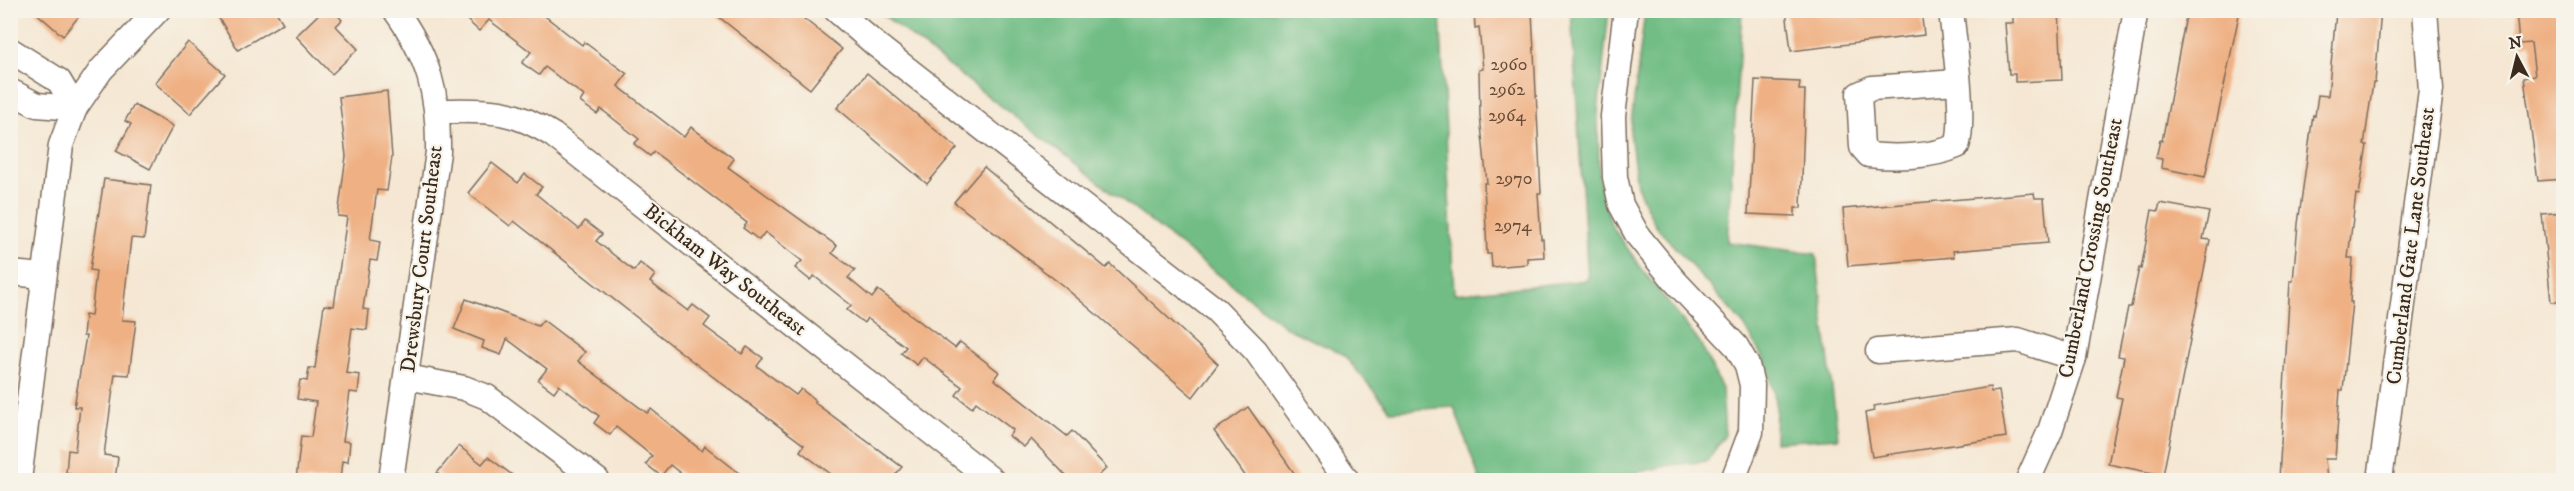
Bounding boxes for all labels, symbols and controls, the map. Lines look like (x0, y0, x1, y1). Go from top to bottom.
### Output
north arrow (2487, 27, 2547, 87)
text: N (2508, 32, 2523, 54)
house number: 2960 (1491, 54, 1527, 76)
house number: 2962 (1489, 79, 1525, 101)
house number: 2964 (1488, 105, 1526, 127)
street label: Cumberland Gate Lane Southeast (2381, 106, 2441, 386)
street label: Cumberland Crossing Southeast (2053, 115, 2129, 380)
street label: Drewsbury Court Southeast (395, 144, 449, 374)
house number: 2970 (1496, 168, 1533, 190)
street label: Bickham Way Southeast (638, 198, 812, 342)
house number: 2974 (1494, 215, 1532, 237)

